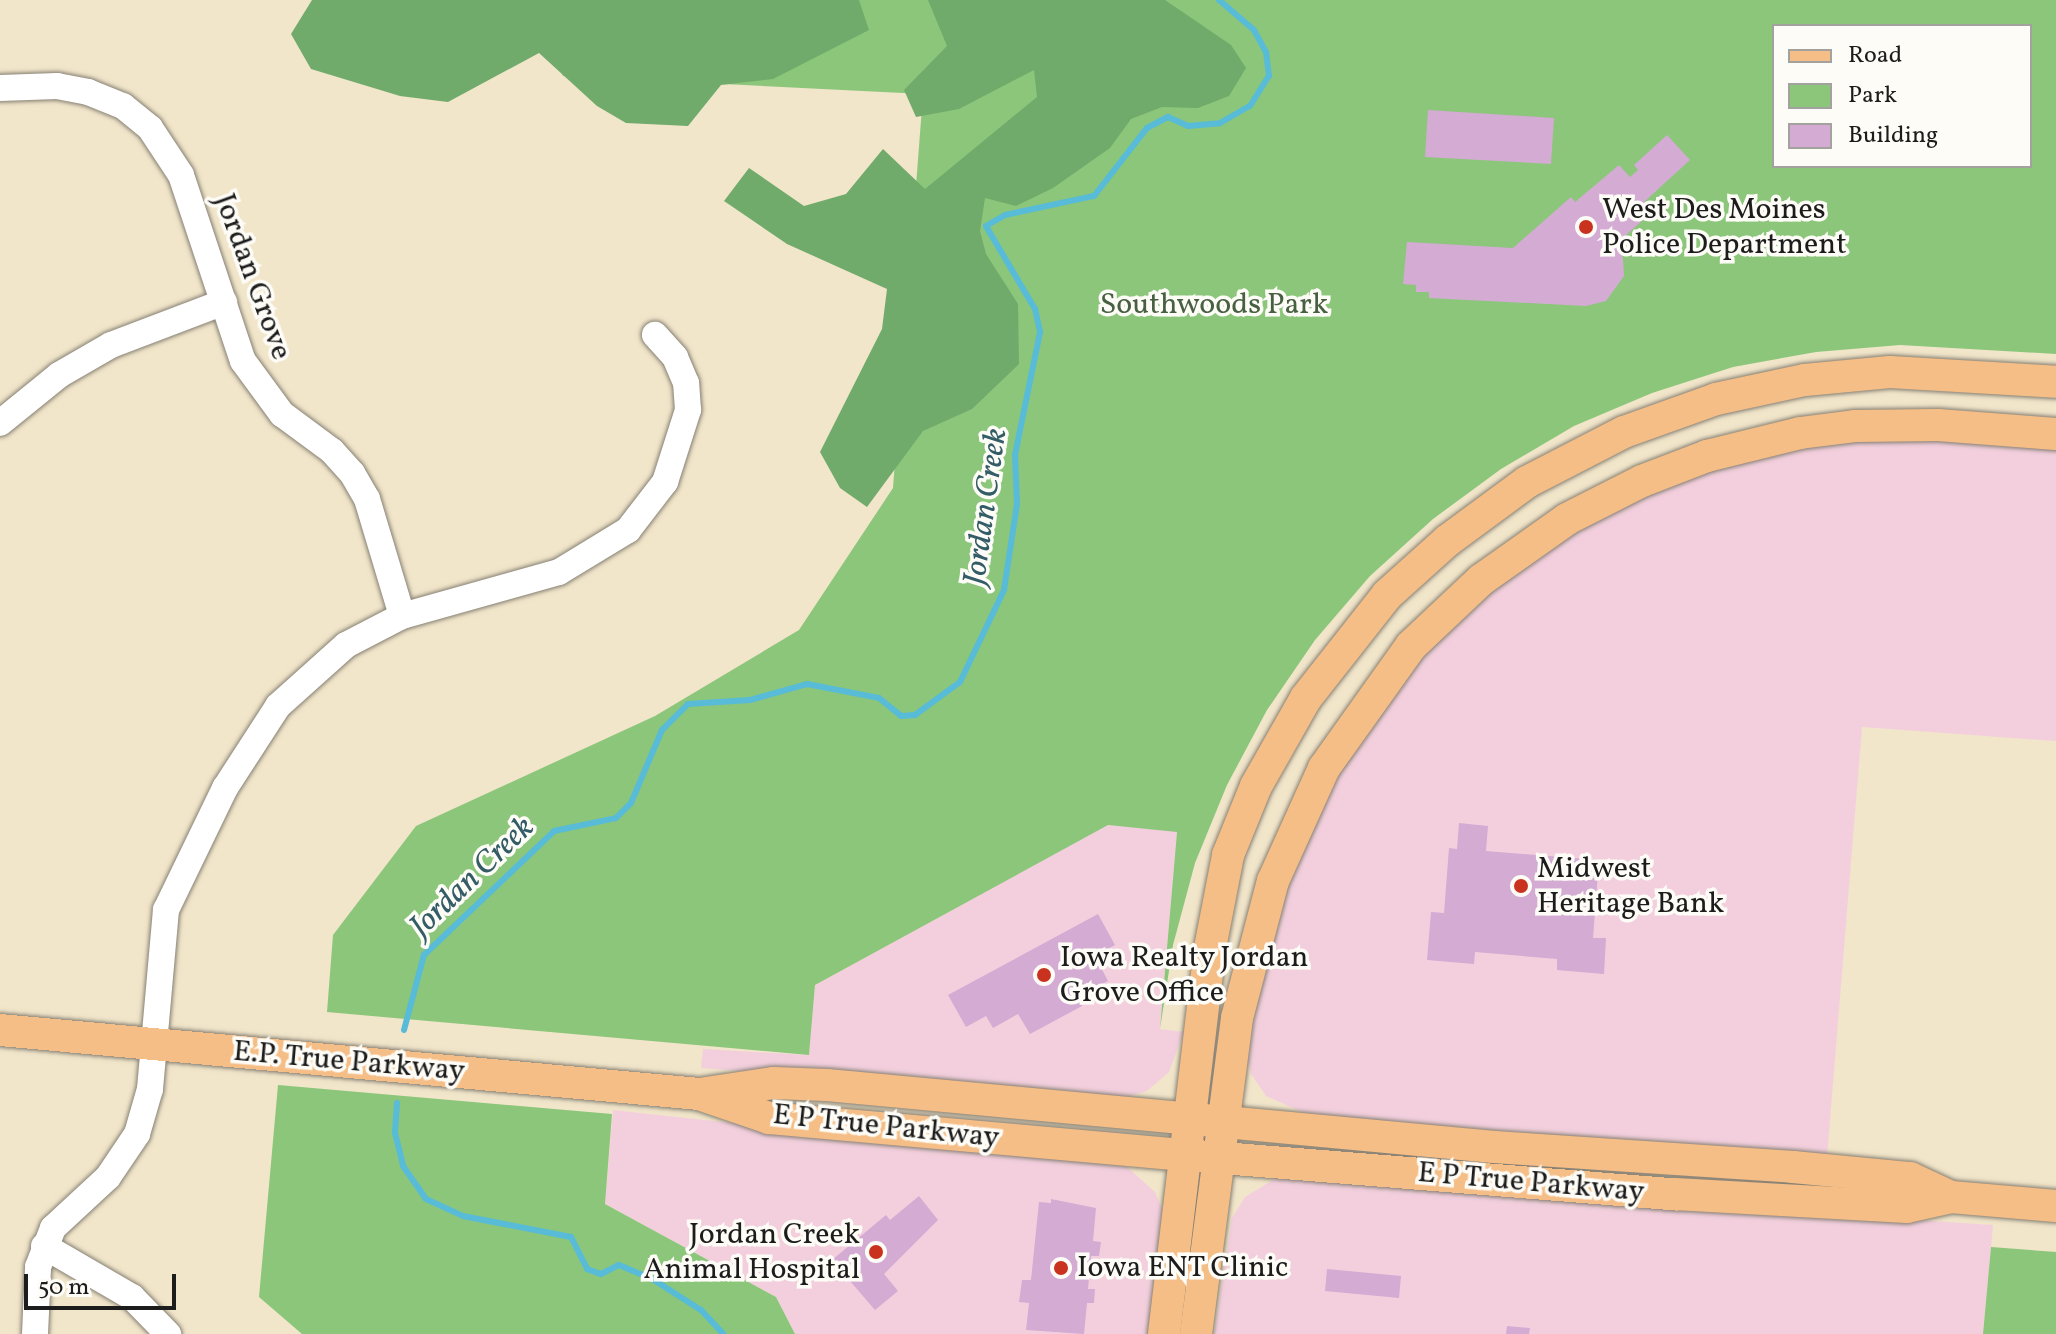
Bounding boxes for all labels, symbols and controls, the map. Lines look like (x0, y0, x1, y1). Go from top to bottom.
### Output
legend (1772, 24, 2032, 168)
text: Road (1848, 39, 1902, 73)
text: Park (1848, 79, 1897, 113)
text: Building (1848, 119, 1938, 153)
street label: Jordan Grove (205, 189, 299, 365)
place label: West Des Moines Police Department (1602, 192, 1847, 262)
marker: West Des Moines Police Department (1577, 218, 1595, 236)
park label: Southwoods Park (1100, 287, 1328, 323)
water label: Jordan Creek (957, 426, 1017, 588)
water label: Jordan Creek (403, 809, 543, 947)
place label: Midwest Heritage Bank (1537, 851, 1724, 922)
marker: Midwest Heritage Bank (1512, 877, 1530, 895)
place label: Iowa Realty Jordan Grove Office (1060, 940, 1309, 1010)
marker: Iowa Realty Jordan Grove Office (1035, 966, 1053, 984)
street label: E.P. True Parkway (231, 1034, 467, 1090)
street label: E P True Parkway (771, 1097, 1001, 1157)
street label: E P True Parkway (1416, 1155, 1646, 1211)
place label: Jordan Creek Animal Hospital (643, 1217, 860, 1288)
marker: Jordan Creek Animal Hospital (867, 1243, 885, 1261)
place label: Iowa ENT Clinic (1077, 1250, 1289, 1286)
scale bar (28, 1258, 180, 1308)
marker: Iowa ENT Clinic (1052, 1259, 1070, 1277)
text: 50 m (38, 1271, 90, 1305)

